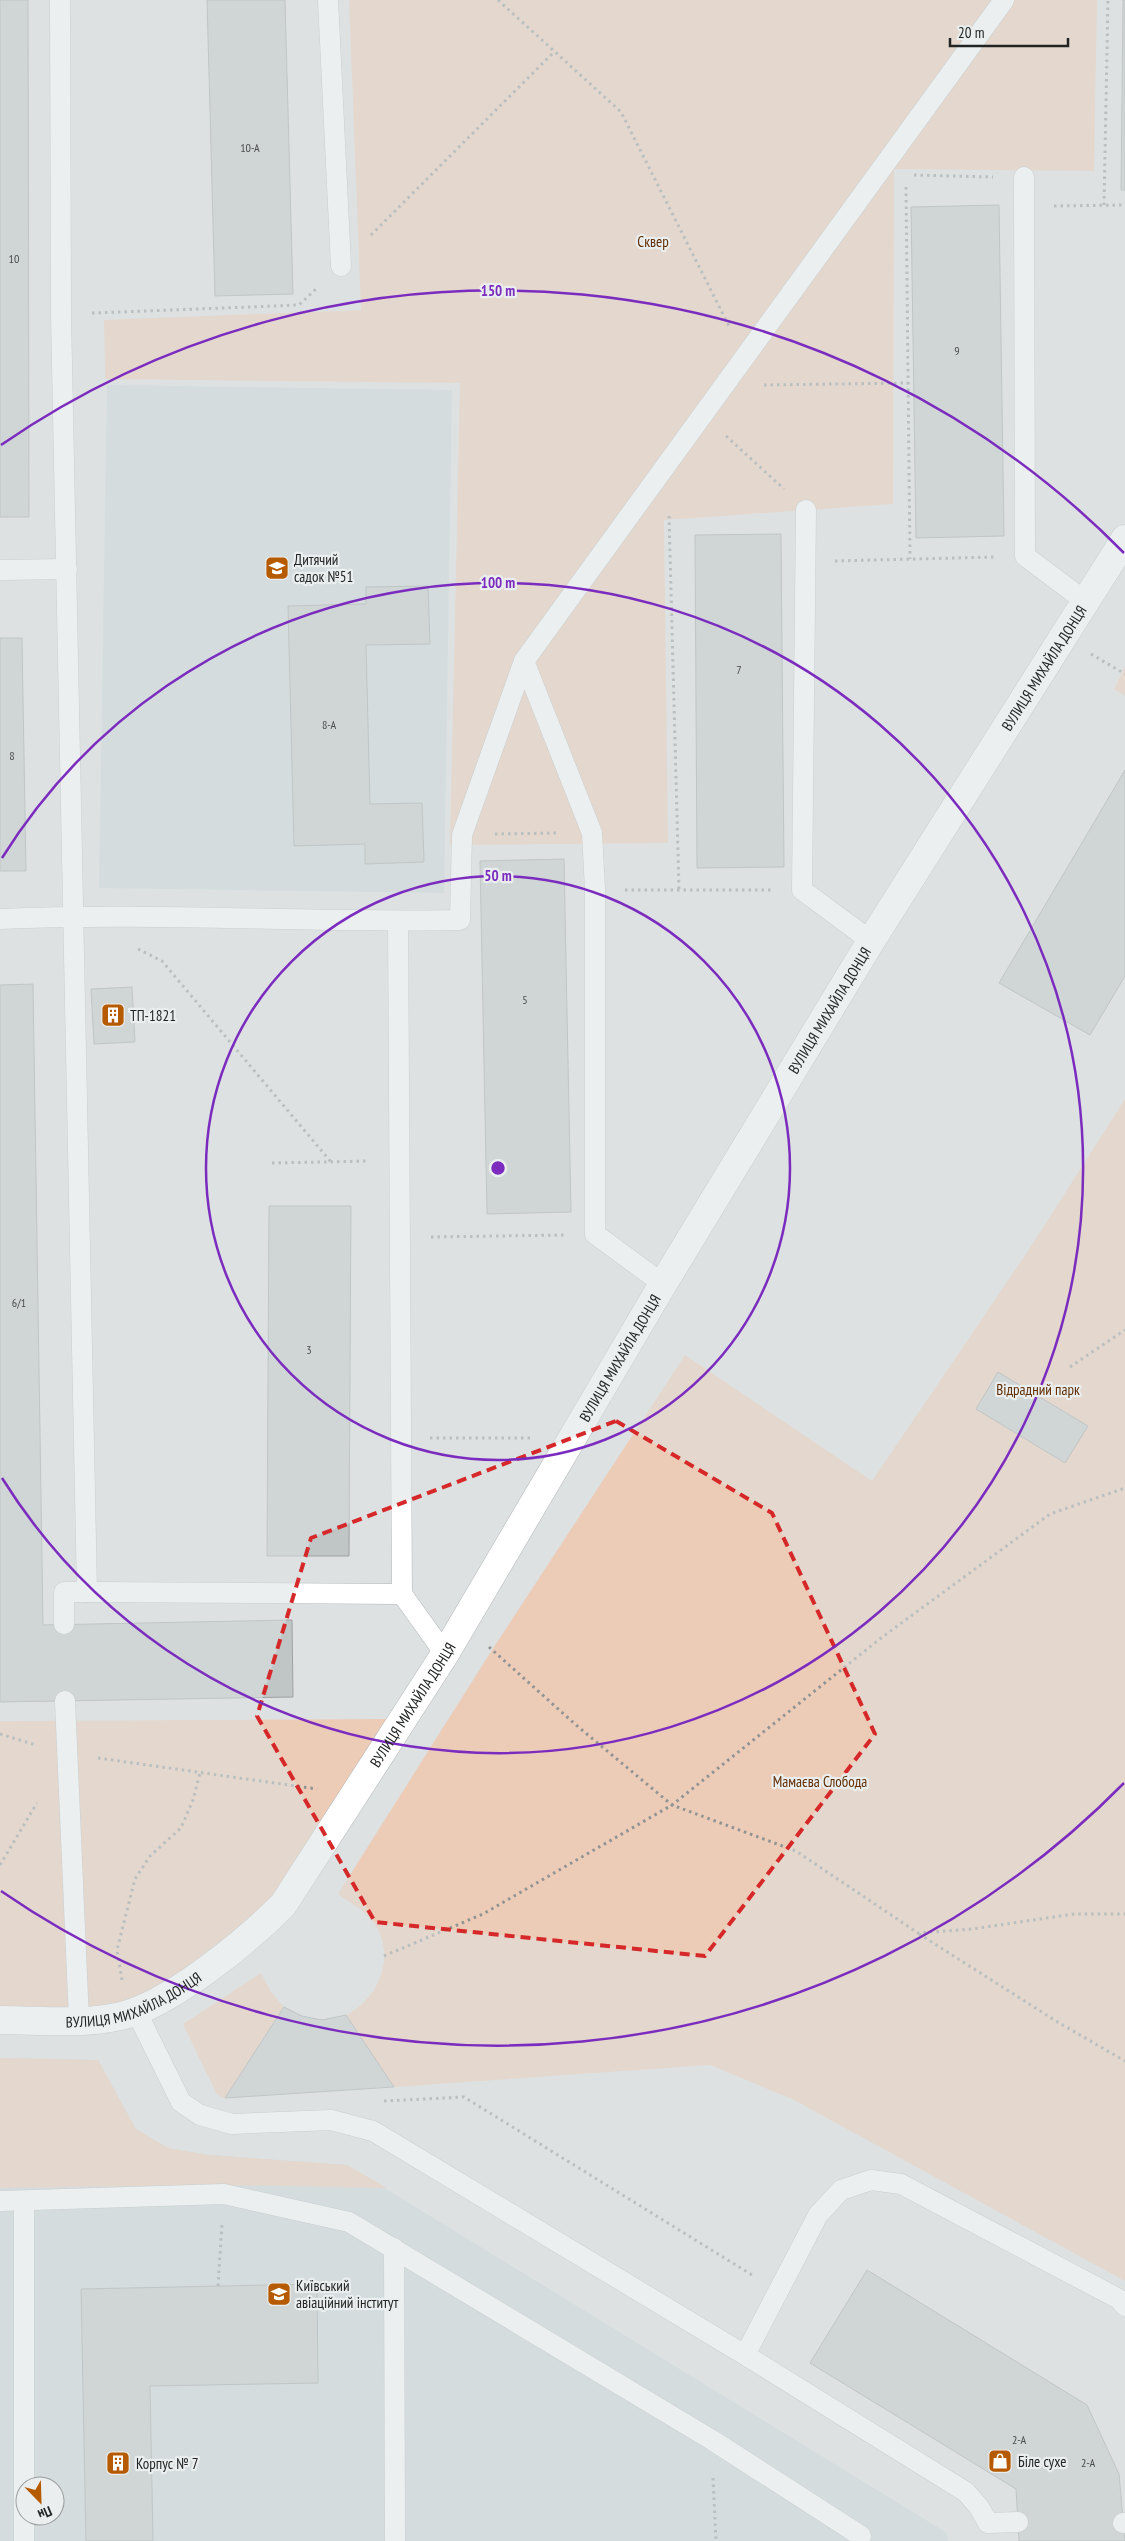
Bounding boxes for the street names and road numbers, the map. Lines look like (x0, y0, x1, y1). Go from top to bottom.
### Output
street label: ВУЛИЦЯ МИХАЙЛА ДОНЦЯ (997, 602, 1090, 734)
street label: ВУЛИЦЯ МИХАЙЛА ДОНЦЯ (784, 943, 875, 1077)
street label: ВУЛИЦЯ МИХАЙЛА ДОНЦЯ (575, 1291, 664, 1425)
street label: ВУЛИЦЯ МИХАЙЛА ДОНЦЯ (365, 1639, 459, 1770)
street label: ВУЛИЦЯ МИХАЙЛА ДОНЦЯ (66, 1967, 205, 2031)

